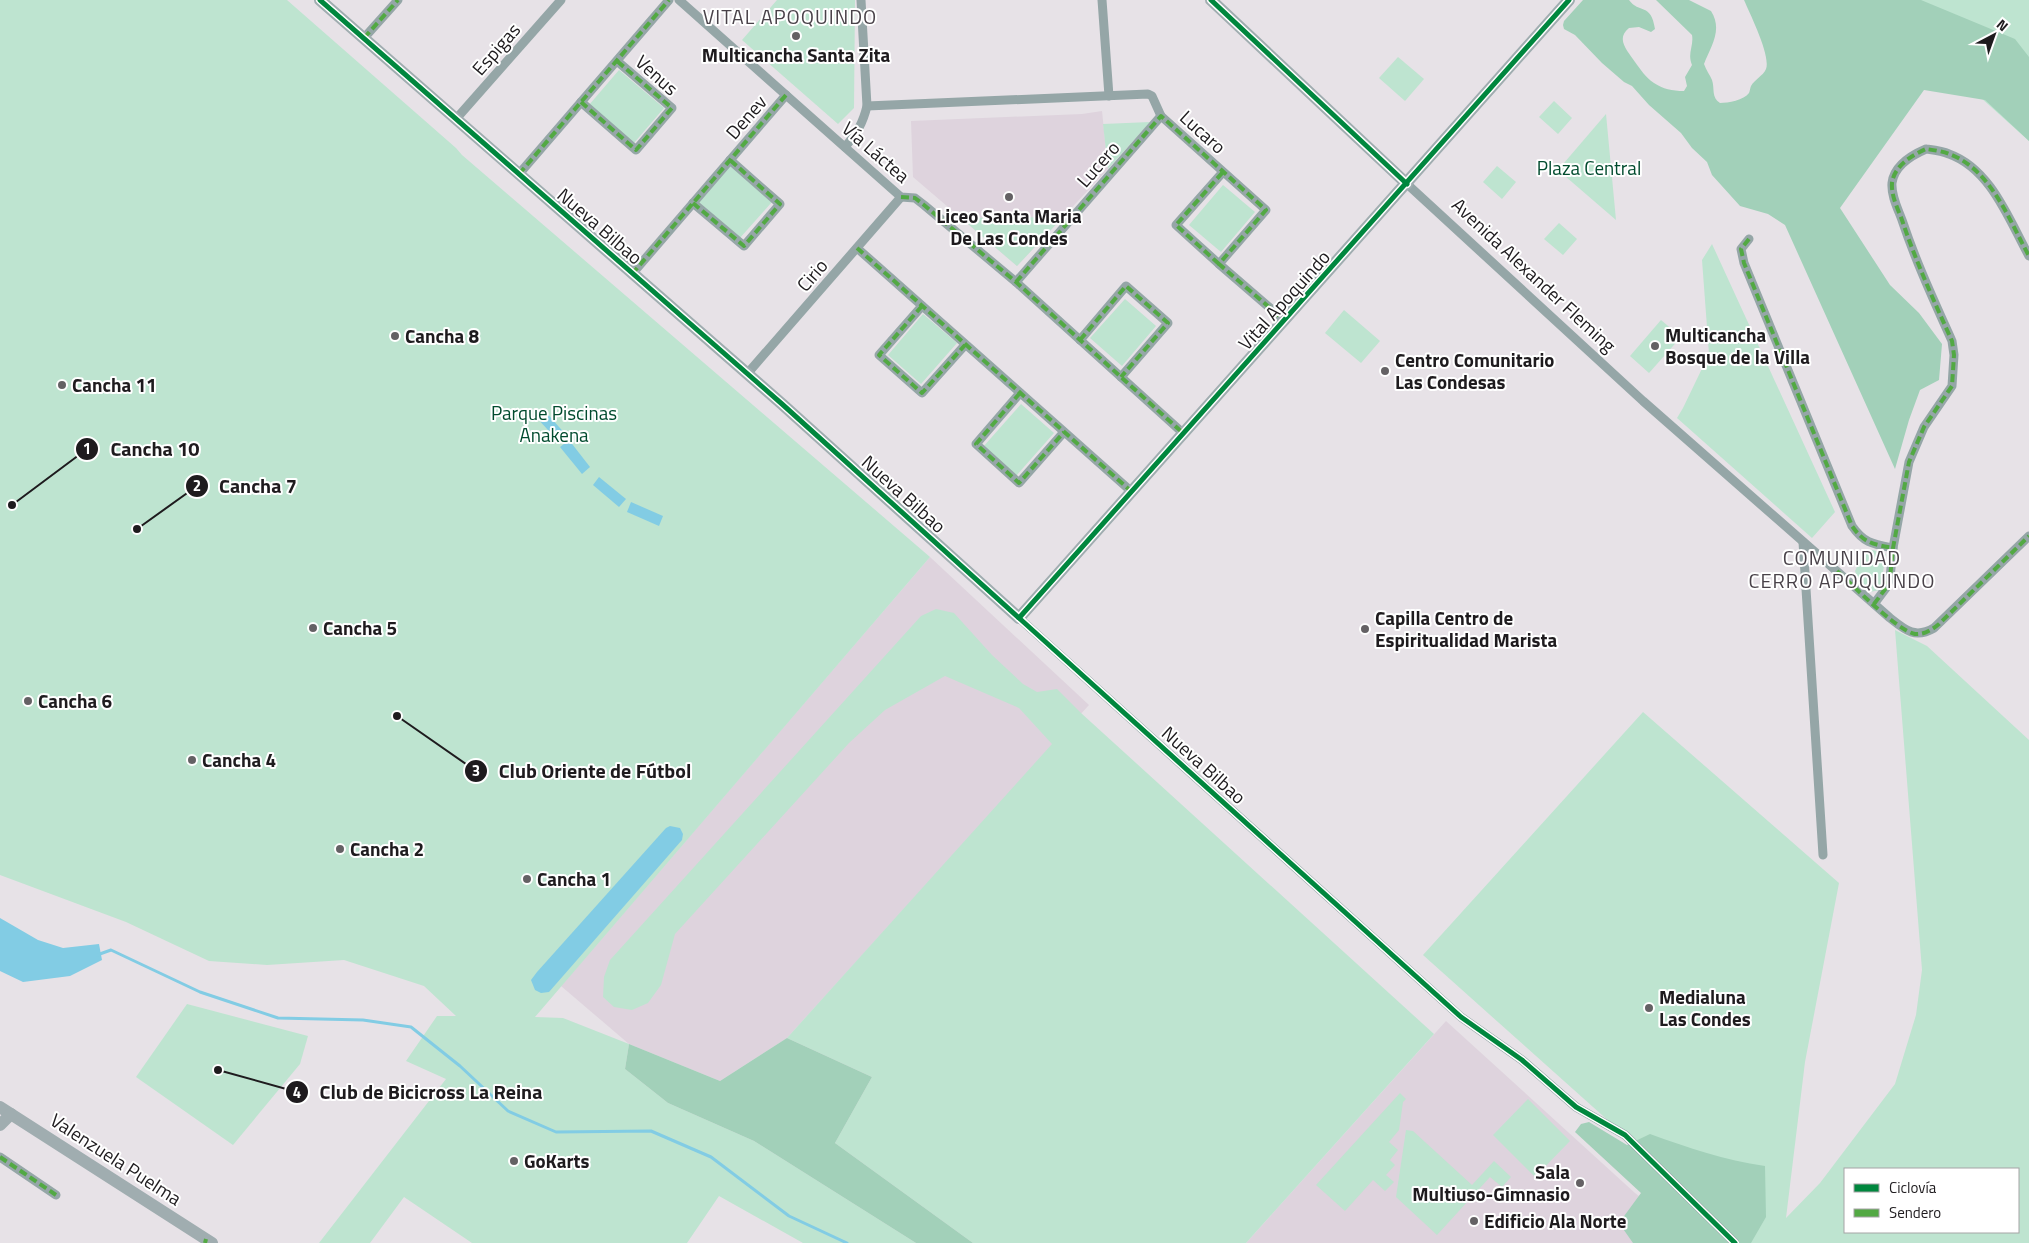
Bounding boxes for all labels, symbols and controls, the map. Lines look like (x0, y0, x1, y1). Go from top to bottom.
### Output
district label: VITAL APOQUINDO (703, 1, 877, 32)
north arrow (1969, 10, 2019, 60)
text: N (1992, 14, 2013, 36)
street label: Espigas (464, 16, 527, 81)
marker: Multicancha Santa Zita (790, 30, 802, 42)
place label: Multicancha Santa Zita (702, 40, 890, 69)
street label: Venus (629, 47, 685, 102)
street label: Denev (718, 88, 773, 145)
street label: Lucaro (1174, 103, 1233, 160)
street label: Vía Láctea (836, 114, 917, 190)
street label: Lucero (1069, 134, 1126, 193)
park label: Plaza Central (1537, 153, 1641, 182)
street label: Nueva Bilbao (551, 180, 649, 271)
marker: Liceo Santa Maria De Las Condes (1003, 191, 1015, 203)
street label: Avenida Alexander Fleming (1446, 191, 1623, 359)
place label: Liceo Santa Maria De Las Condes (936, 201, 1082, 252)
street label: Vital Apoquindo (1231, 243, 1337, 356)
street label: Cirio (789, 252, 834, 297)
place label: Multicancha Bosque de la Villa (1665, 320, 1810, 371)
place label: Cancha 8 (405, 321, 479, 350)
marker: Cancha 8 (389, 330, 401, 342)
marker: Multicancha Bosque de la Villa (1649, 340, 1661, 352)
place label: Centro Comunitario Las Condesas (1395, 345, 1554, 396)
marker: Centro Comunitario Las Condesas (1379, 365, 1391, 377)
place label: Cancha 11 (72, 370, 157, 399)
marker: Cancha 11 (56, 379, 68, 391)
park label: Parque Piscinas Anakena (491, 398, 617, 449)
callout: Cancha 10 (75, 431, 209, 466)
text: Cancha 10 (110, 433, 200, 464)
text: 1 (83, 437, 91, 460)
street label: Nueva Bilbao (856, 448, 953, 539)
callout: Cancha 7 (185, 468, 307, 503)
text: Cancha 7 (219, 470, 297, 501)
text: 2 (193, 474, 201, 497)
district label: COMUNIDAD CERRO APOQUINDO (1749, 542, 1935, 596)
place label: Capilla Centro de Espiritualidad Marista (1375, 603, 1557, 654)
place label: Cancha 5 (323, 613, 397, 642)
marker: Cancha 5 (307, 622, 319, 634)
marker: Capilla Centro de Espiritualidad Marista (1359, 623, 1371, 635)
place label: Cancha 6 (38, 686, 112, 715)
marker: Cancha 6 (22, 695, 34, 707)
street label: Nueva Bilbao (1156, 719, 1253, 810)
place label: Cancha 4 (202, 745, 276, 774)
callout: Club Oriente de Fútbol (464, 753, 701, 788)
marker: Cancha 4 (186, 754, 198, 766)
text: Club Oriente de Fútbol (499, 755, 691, 786)
text: 3 (472, 759, 480, 782)
place label: Cancha 2 (350, 834, 424, 863)
marker: Cancha 2 (334, 843, 346, 855)
place label: Cancha 1 (537, 864, 611, 893)
marker: Cancha 1 (521, 873, 533, 885)
place label: Medialuna Las Condes (1659, 982, 1751, 1033)
marker: Medialuna Las Condes (1643, 1002, 1655, 1014)
callout: Club de Bicicross La Reina (285, 1075, 552, 1110)
text: Club de Bicicross La Reina (320, 1076, 542, 1107)
text: 4 (293, 1081, 301, 1104)
street label: Valenzuela Puelma (45, 1105, 188, 1212)
place label: GoKarts (524, 1146, 589, 1175)
marker: GoKarts (508, 1155, 520, 1167)
place label: Sala Multiuso-Gimnasio (1412, 1157, 1570, 1208)
legend (1844, 1168, 2019, 1233)
text: Ciclovía (1889, 1176, 1937, 1199)
marker: Sala Multiuso-Gimnasio (1574, 1177, 1586, 1189)
text: Sendero (1889, 1201, 1941, 1224)
place label: Edificio Ala Norte (1484, 1206, 1627, 1235)
marker: Edificio Ala Norte (1468, 1215, 1480, 1227)

